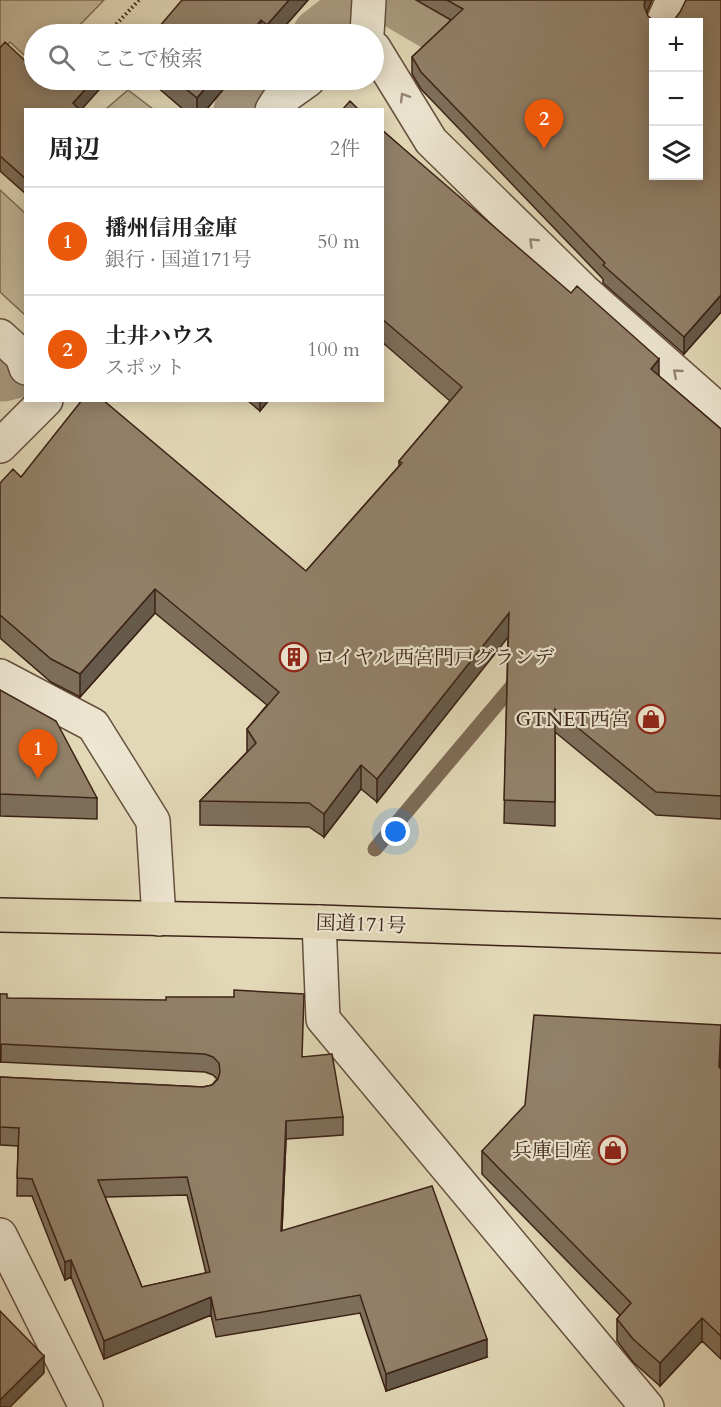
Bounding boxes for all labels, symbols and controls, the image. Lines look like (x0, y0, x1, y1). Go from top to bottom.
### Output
map controls (649, 18, 703, 180)
button: + (649, 18, 703, 72)
search box (24, 24, 384, 90)
icon: search (45, 41, 78, 74)
text: ここで検索 (93, 44, 203, 74)
button: − (649, 72, 703, 126)
one-way arrow (399, 93, 411, 103)
pin: 2 (524, 100, 564, 149)
button: layers (649, 126, 703, 180)
text: 周辺 (48, 132, 100, 167)
text: 2件 (330, 135, 360, 162)
text: 播州信用金庫 (105, 213, 237, 243)
text: 1 (62, 228, 73, 255)
text: 50 m (317, 228, 360, 255)
one-way arrow (530, 238, 541, 249)
text: 銀行 · 国道171号 (105, 246, 252, 273)
text: 土井ハウス (105, 321, 214, 351)
text: 2 (62, 336, 73, 363)
text: 100 m (307, 336, 360, 363)
text: スポット (105, 354, 185, 381)
one-way arrow (673, 369, 684, 380)
building icon: ロイヤル西宮門戸グランデ (278, 641, 310, 673)
place label: ロイヤル西宮門戸グランデ (315, 644, 554, 671)
shop icon: GTNET西宮 (635, 703, 667, 735)
place label: GTNET西宮 (515, 706, 630, 733)
pin: 1 (18, 730, 57, 779)
your location (381, 817, 410, 846)
street label: 国道171号 (315, 909, 407, 939)
shop icon: 兵庫日産 (597, 1134, 629, 1166)
place label: 兵庫日産 (512, 1137, 592, 1164)

